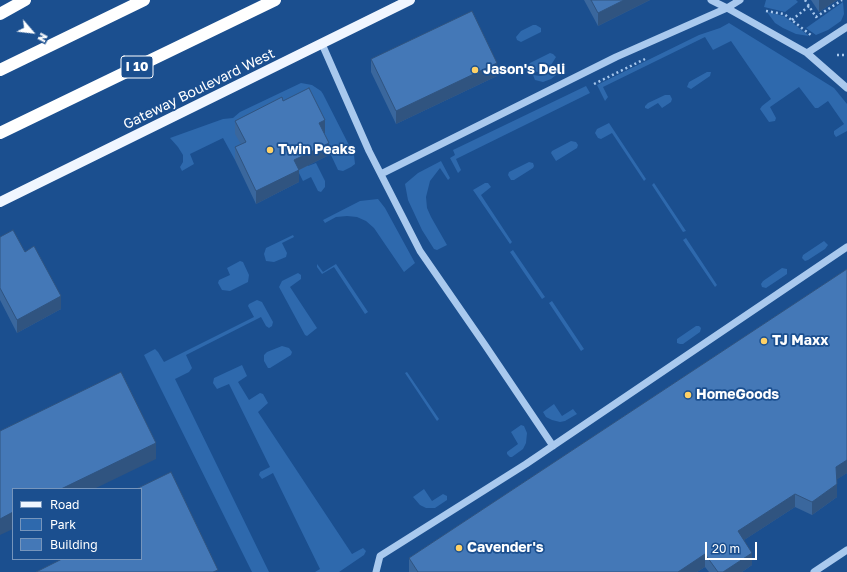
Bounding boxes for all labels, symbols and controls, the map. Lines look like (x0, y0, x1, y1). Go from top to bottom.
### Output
north arrow (12, 12, 52, 52)
text: N (35, 31, 51, 45)
street label: Gateway Boulevard West (121, 45, 277, 133)
road number: I 10 (121, 56, 153, 78)
place label: Jason's Deli (483, 62, 565, 78)
marker: Jason's Deli (470, 65, 480, 75)
place label: Twin Peaks (278, 142, 356, 158)
marker: Twin Peaks (265, 145, 275, 155)
place label: TJ Maxx (772, 333, 828, 349)
marker: TJ Maxx (759, 336, 769, 346)
place label: HomeGoods (696, 387, 779, 403)
marker: HomeGoods (683, 390, 693, 400)
legend (12, 488, 142, 560)
text: Road (50, 497, 79, 512)
text: Park (50, 517, 76, 532)
scale bar (707, 534, 759, 560)
text: Building (50, 537, 98, 552)
place label: Cavender's (467, 540, 544, 556)
text: 20 m (712, 541, 740, 556)
marker: Cavender's (454, 543, 464, 553)

